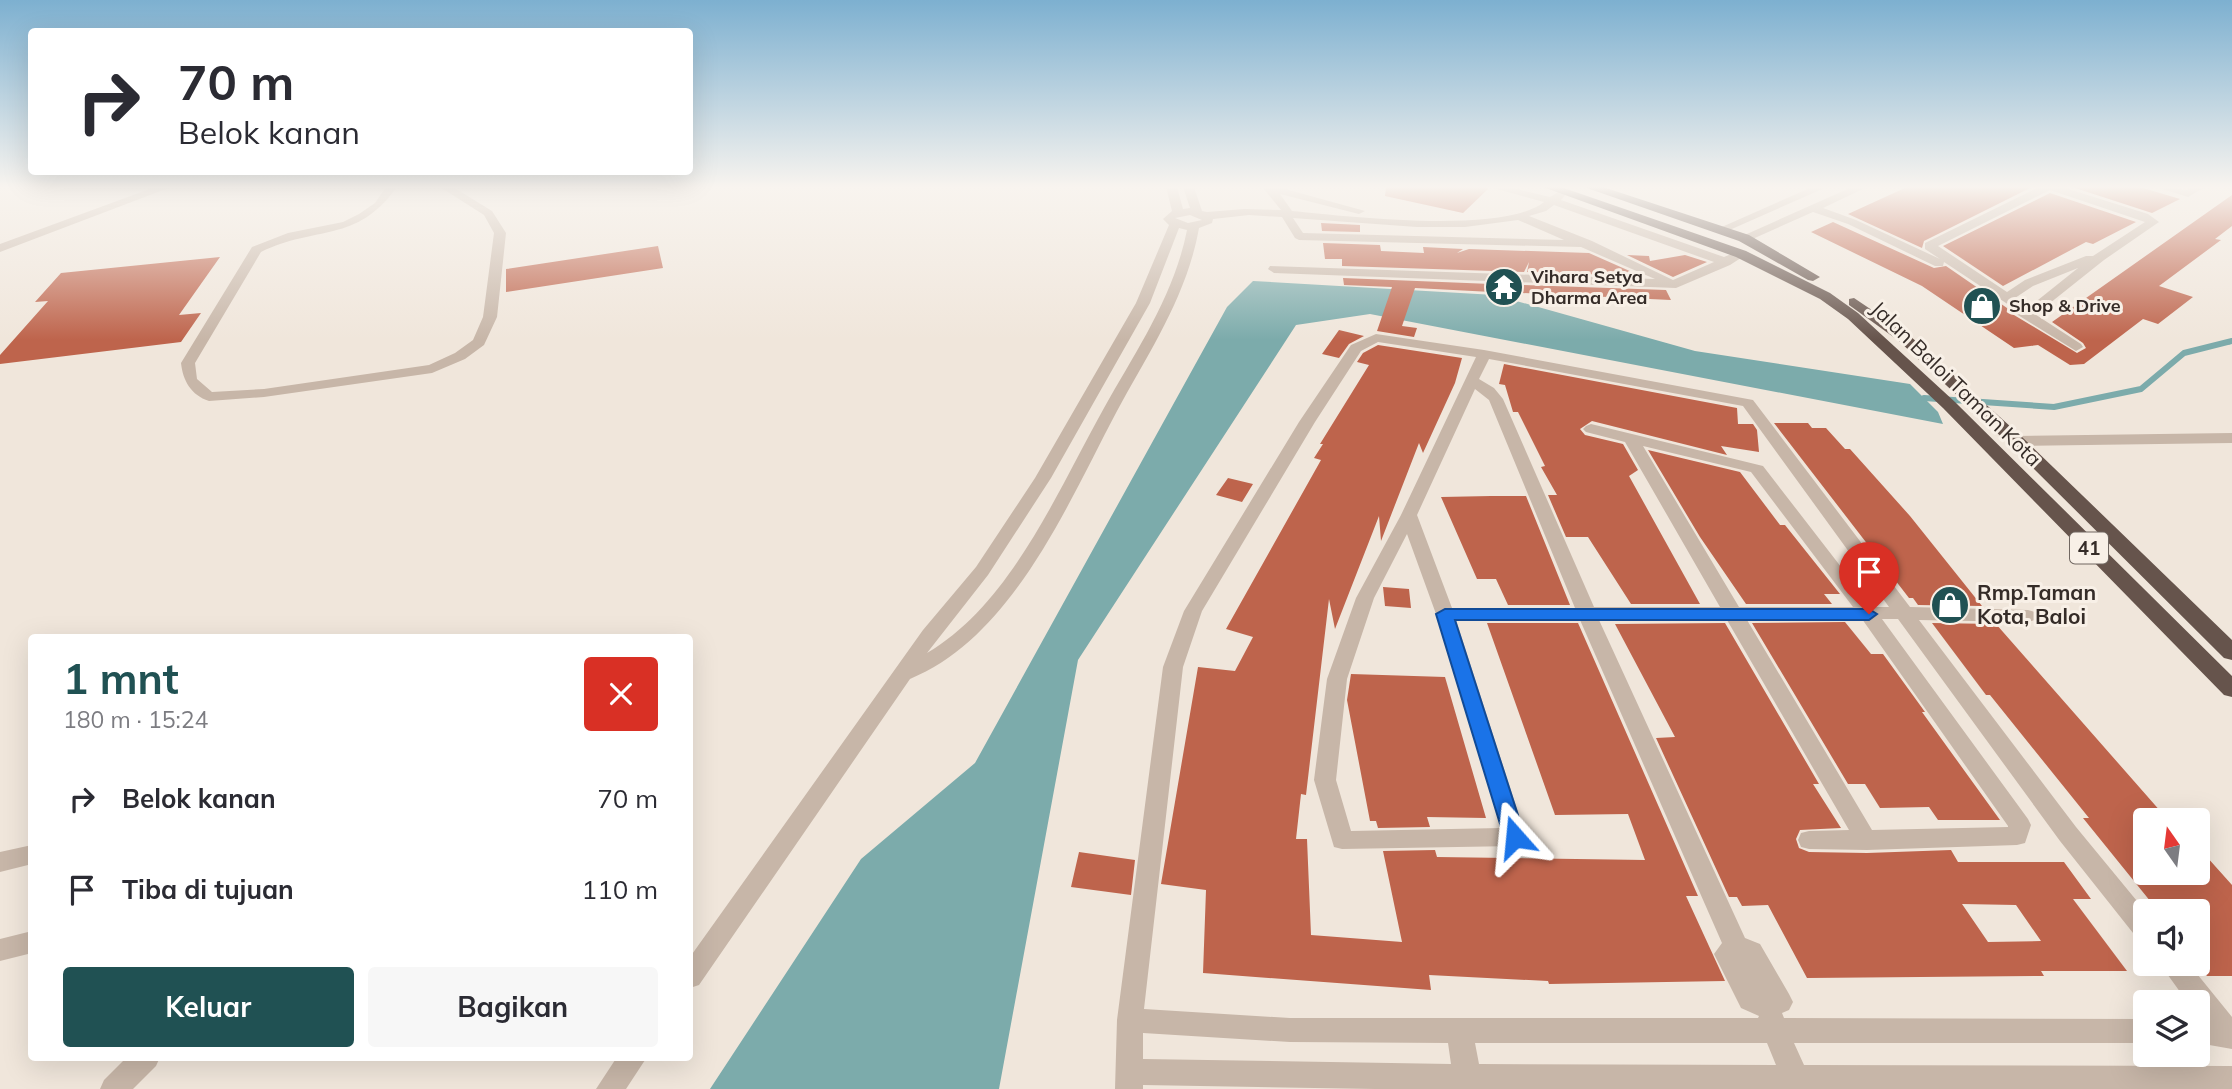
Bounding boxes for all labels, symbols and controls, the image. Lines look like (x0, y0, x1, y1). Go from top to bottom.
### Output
text: 70 m (178, 51, 294, 112)
icon: right (63, 56, 154, 147)
text: Belok kanan (178, 112, 360, 152)
place label: Vihara Setya Dharma Area (1530, 265, 1648, 309)
temple icon: Vihara Setya Dharma Area (1483, 266, 1525, 308)
shop icon: Shop & Drive (1961, 285, 2003, 327)
place label: Shop & Drive (2009, 294, 2121, 317)
street label: Jalan Baloi Taman Kota (1866, 295, 2047, 471)
road number: 41 (2070, 533, 2108, 564)
pin (1839, 542, 1899, 614)
icon: arrive (1850, 553, 1888, 591)
place label: Rmp.Taman Kota, Baloi (1977, 579, 2096, 629)
shop icon: Rmp.Taman Kota, Baloi (1929, 584, 1971, 626)
text: 1 mnt (63, 652, 179, 705)
button: close (584, 657, 658, 731)
text: 180 m · 15:24 (63, 705, 208, 734)
icon: right (63, 780, 101, 818)
text: Belok kanan (122, 782, 276, 815)
text: 70 m (597, 782, 658, 815)
position arrow (1478, 800, 1552, 874)
north arrow (2133, 808, 2210, 886)
map controls (2133, 808, 2210, 1067)
icon: arrive (63, 871, 101, 909)
text: Tiba di tujuan (122, 873, 294, 906)
text: 110 m (582, 873, 658, 906)
button: sound (2133, 899, 2210, 976)
button: Keluar (63, 967, 354, 1047)
button: Bagikan (368, 967, 658, 1047)
button: layers (2133, 990, 2210, 1067)

